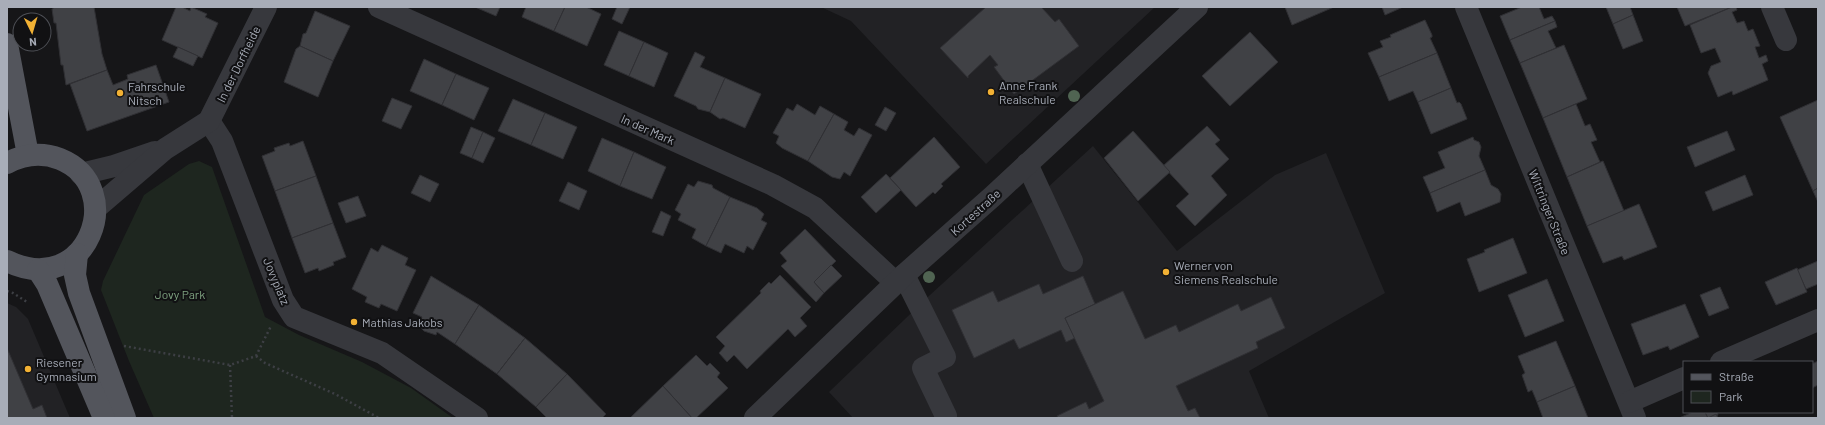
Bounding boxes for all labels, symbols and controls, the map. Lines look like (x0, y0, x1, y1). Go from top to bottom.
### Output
north arrow (12, 12, 52, 52)
street label: In der Dorfheide (213, 24, 263, 104)
text: N (29, 36, 37, 49)
place label: Anne Frank Realschule (999, 78, 1058, 106)
place label: Fahrschule Nitsch (128, 79, 185, 107)
marker: Anne Frank Realschule (986, 87, 996, 97)
marker: Fahrschule Nitsch (115, 88, 125, 98)
street label: In der Mark (619, 111, 677, 147)
street label: Wittringer Straße (1527, 167, 1573, 257)
street label: Kortestraße (947, 186, 1003, 238)
street label: Jovyplatz (261, 255, 293, 307)
place label: Werner von Siemens Realschule (1174, 258, 1278, 286)
marker: Werner von Siemens Realschule (1161, 267, 1171, 277)
park label: Jovy Park (155, 287, 205, 301)
place label: Mathias Jakobs (362, 315, 443, 329)
marker: Mathias Jakobs (349, 317, 359, 327)
place label: Riesener Gymnasium (36, 355, 97, 383)
legend (1683, 361, 1813, 413)
marker: Riesener Gymnasium (23, 364, 33, 374)
text: Straße (1719, 369, 1754, 383)
text: Park (1719, 389, 1743, 403)

